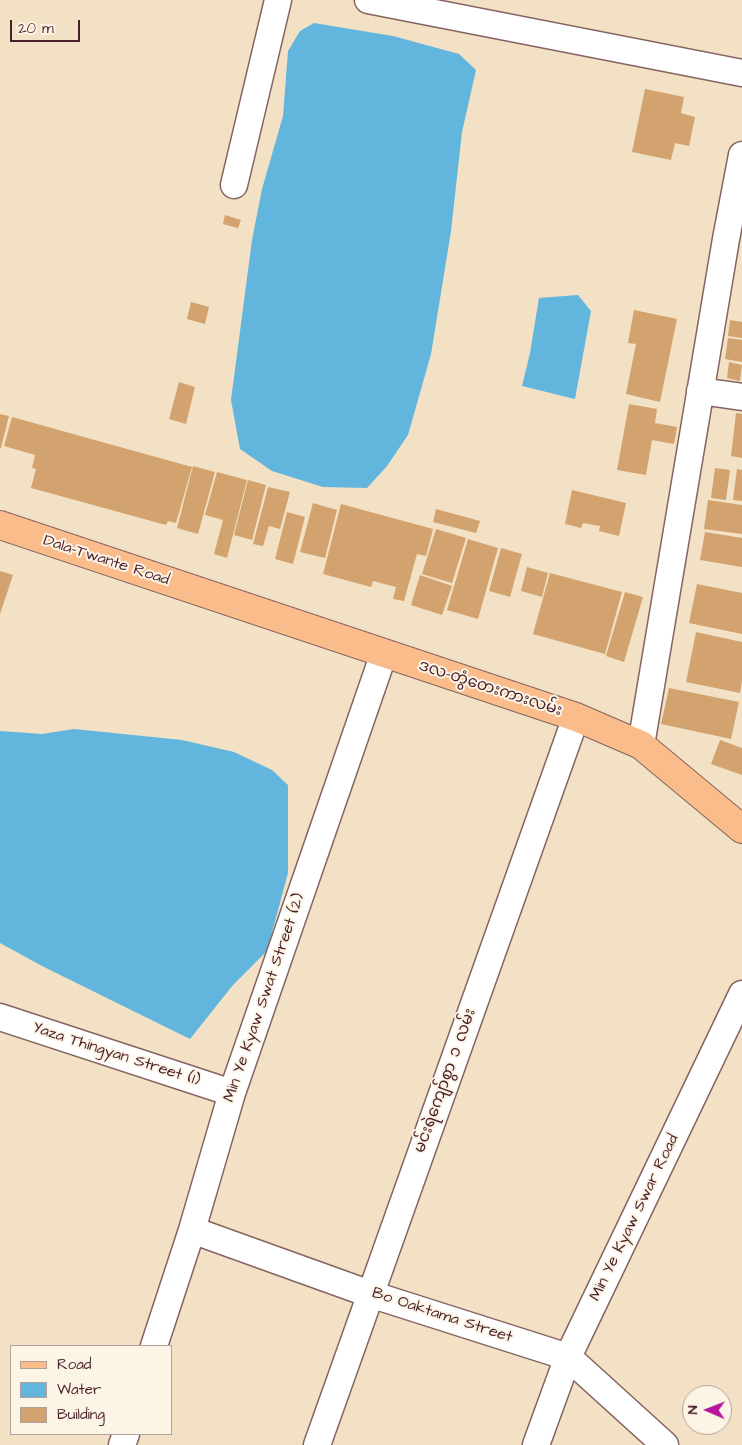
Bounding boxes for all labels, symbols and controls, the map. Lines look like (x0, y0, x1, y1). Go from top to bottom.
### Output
scale bar (12, 10, 82, 42)
text: 20 m (18, 18, 54, 39)
street label: Dala-Twante Road (41, 532, 171, 590)
street label: ဒလ-တွံတေးကားလမ်း (416, 657, 564, 721)
street label: Min Ye Kyaw Swat Street (2) (220, 891, 310, 1105)
street label: မင်းရဲကျော်စွာ ၁ လမ်း (411, 1006, 481, 1156)
street label: Yaza Thingyan Street (1) (30, 1019, 202, 1091)
street label: Min Ye Kyaw Swar Road (586, 1132, 684, 1304)
street label: Bo Oaktama Street (369, 1284, 515, 1348)
legend (10, 1345, 172, 1435)
text: Road (57, 1354, 91, 1375)
text: Water (57, 1379, 101, 1400)
north arrow (682, 1385, 732, 1435)
text: Building (57, 1404, 105, 1425)
text: N (683, 1405, 703, 1414)

